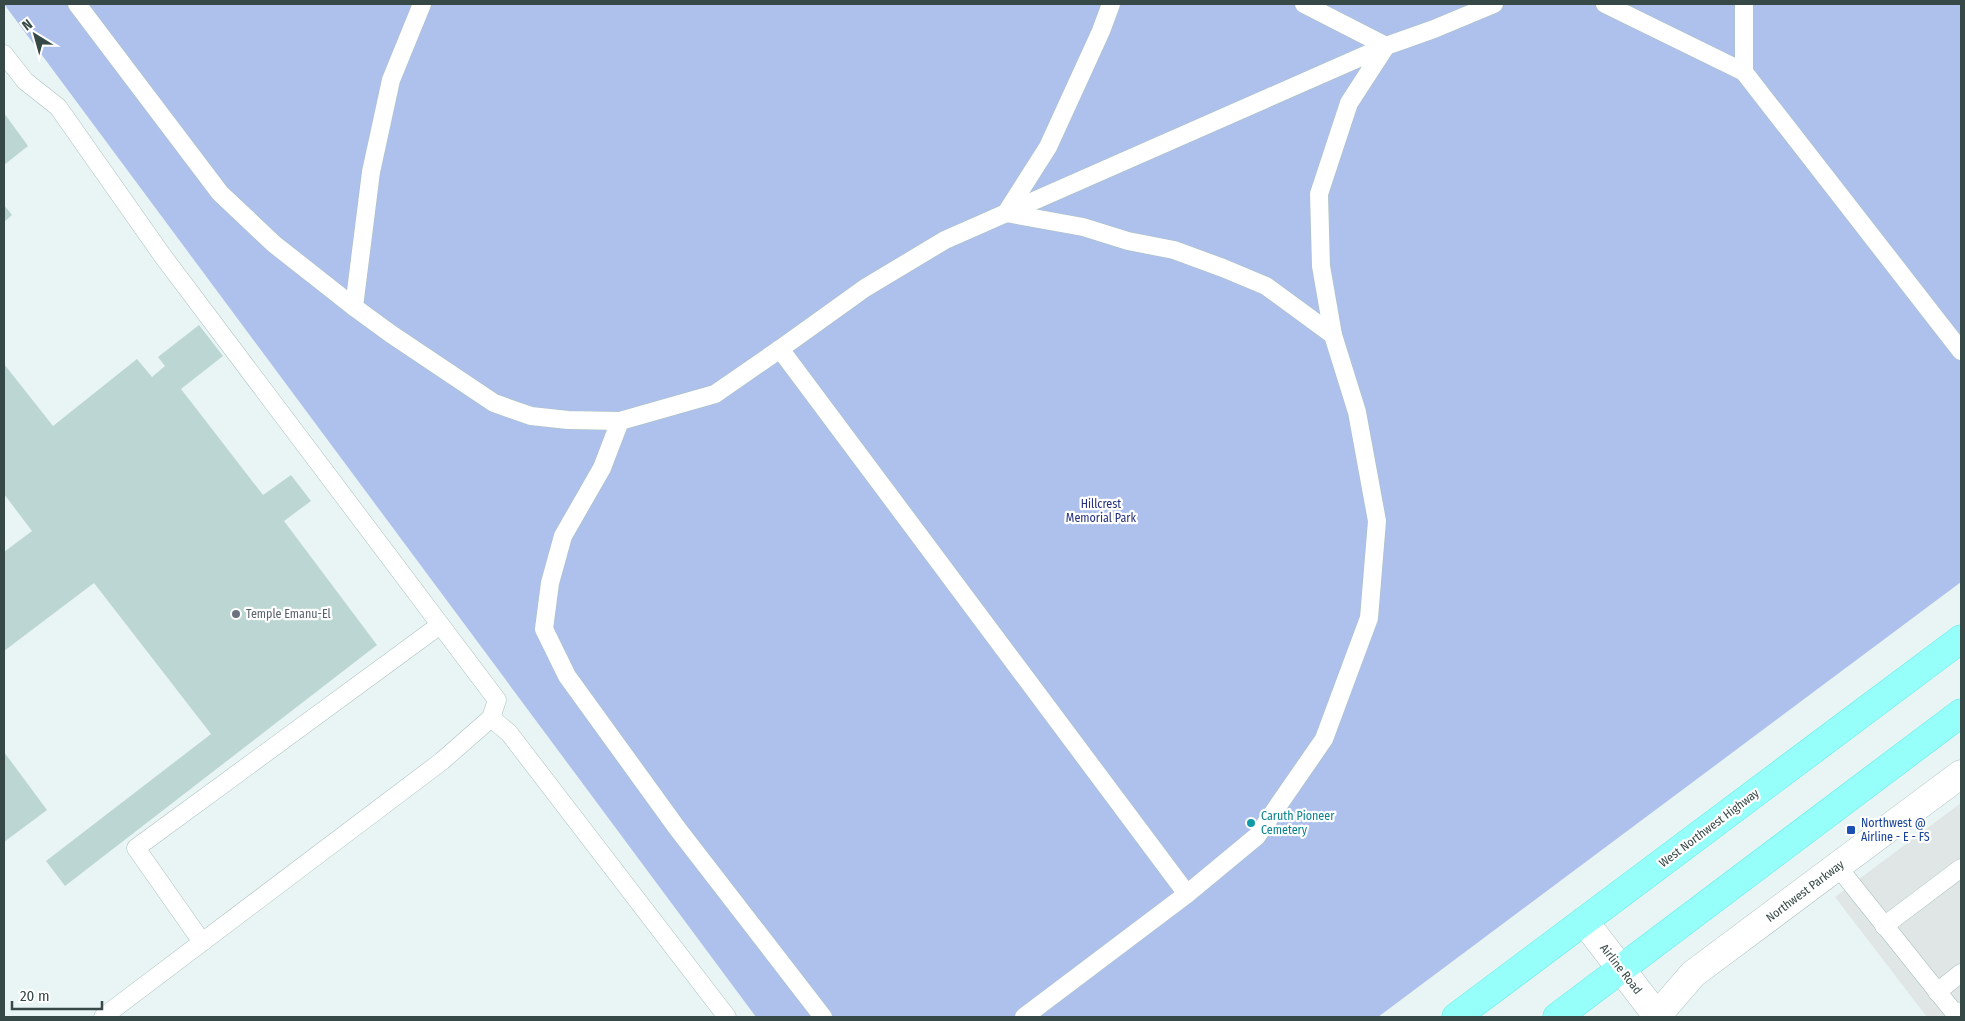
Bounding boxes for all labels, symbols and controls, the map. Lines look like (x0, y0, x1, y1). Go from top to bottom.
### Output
north arrow (10, 10, 60, 60)
text: N (19, 16, 36, 34)
park label: Hillcrest Memorial Park (1066, 497, 1137, 525)
place label: Temple Emanu-El (246, 607, 331, 621)
marker: Temple Emanu-El (230, 608, 242, 620)
street label: West Northwest Highway (1656, 786, 1762, 870)
place label: Caruth Pioneer Cemetery (1261, 809, 1335, 837)
place label: Northwest @ Airline - E - FS (1861, 816, 1930, 844)
marker: Caruth Pioneer Cemetery (1245, 817, 1257, 829)
marker: Northwest @ Airline - E - FS (1845, 824, 1857, 836)
street label: Northwest Parkway (1763, 857, 1847, 925)
street label: Airline Road (1597, 941, 1645, 997)
scale bar (12, 978, 102, 1010)
text: 20 m (20, 987, 50, 1005)

